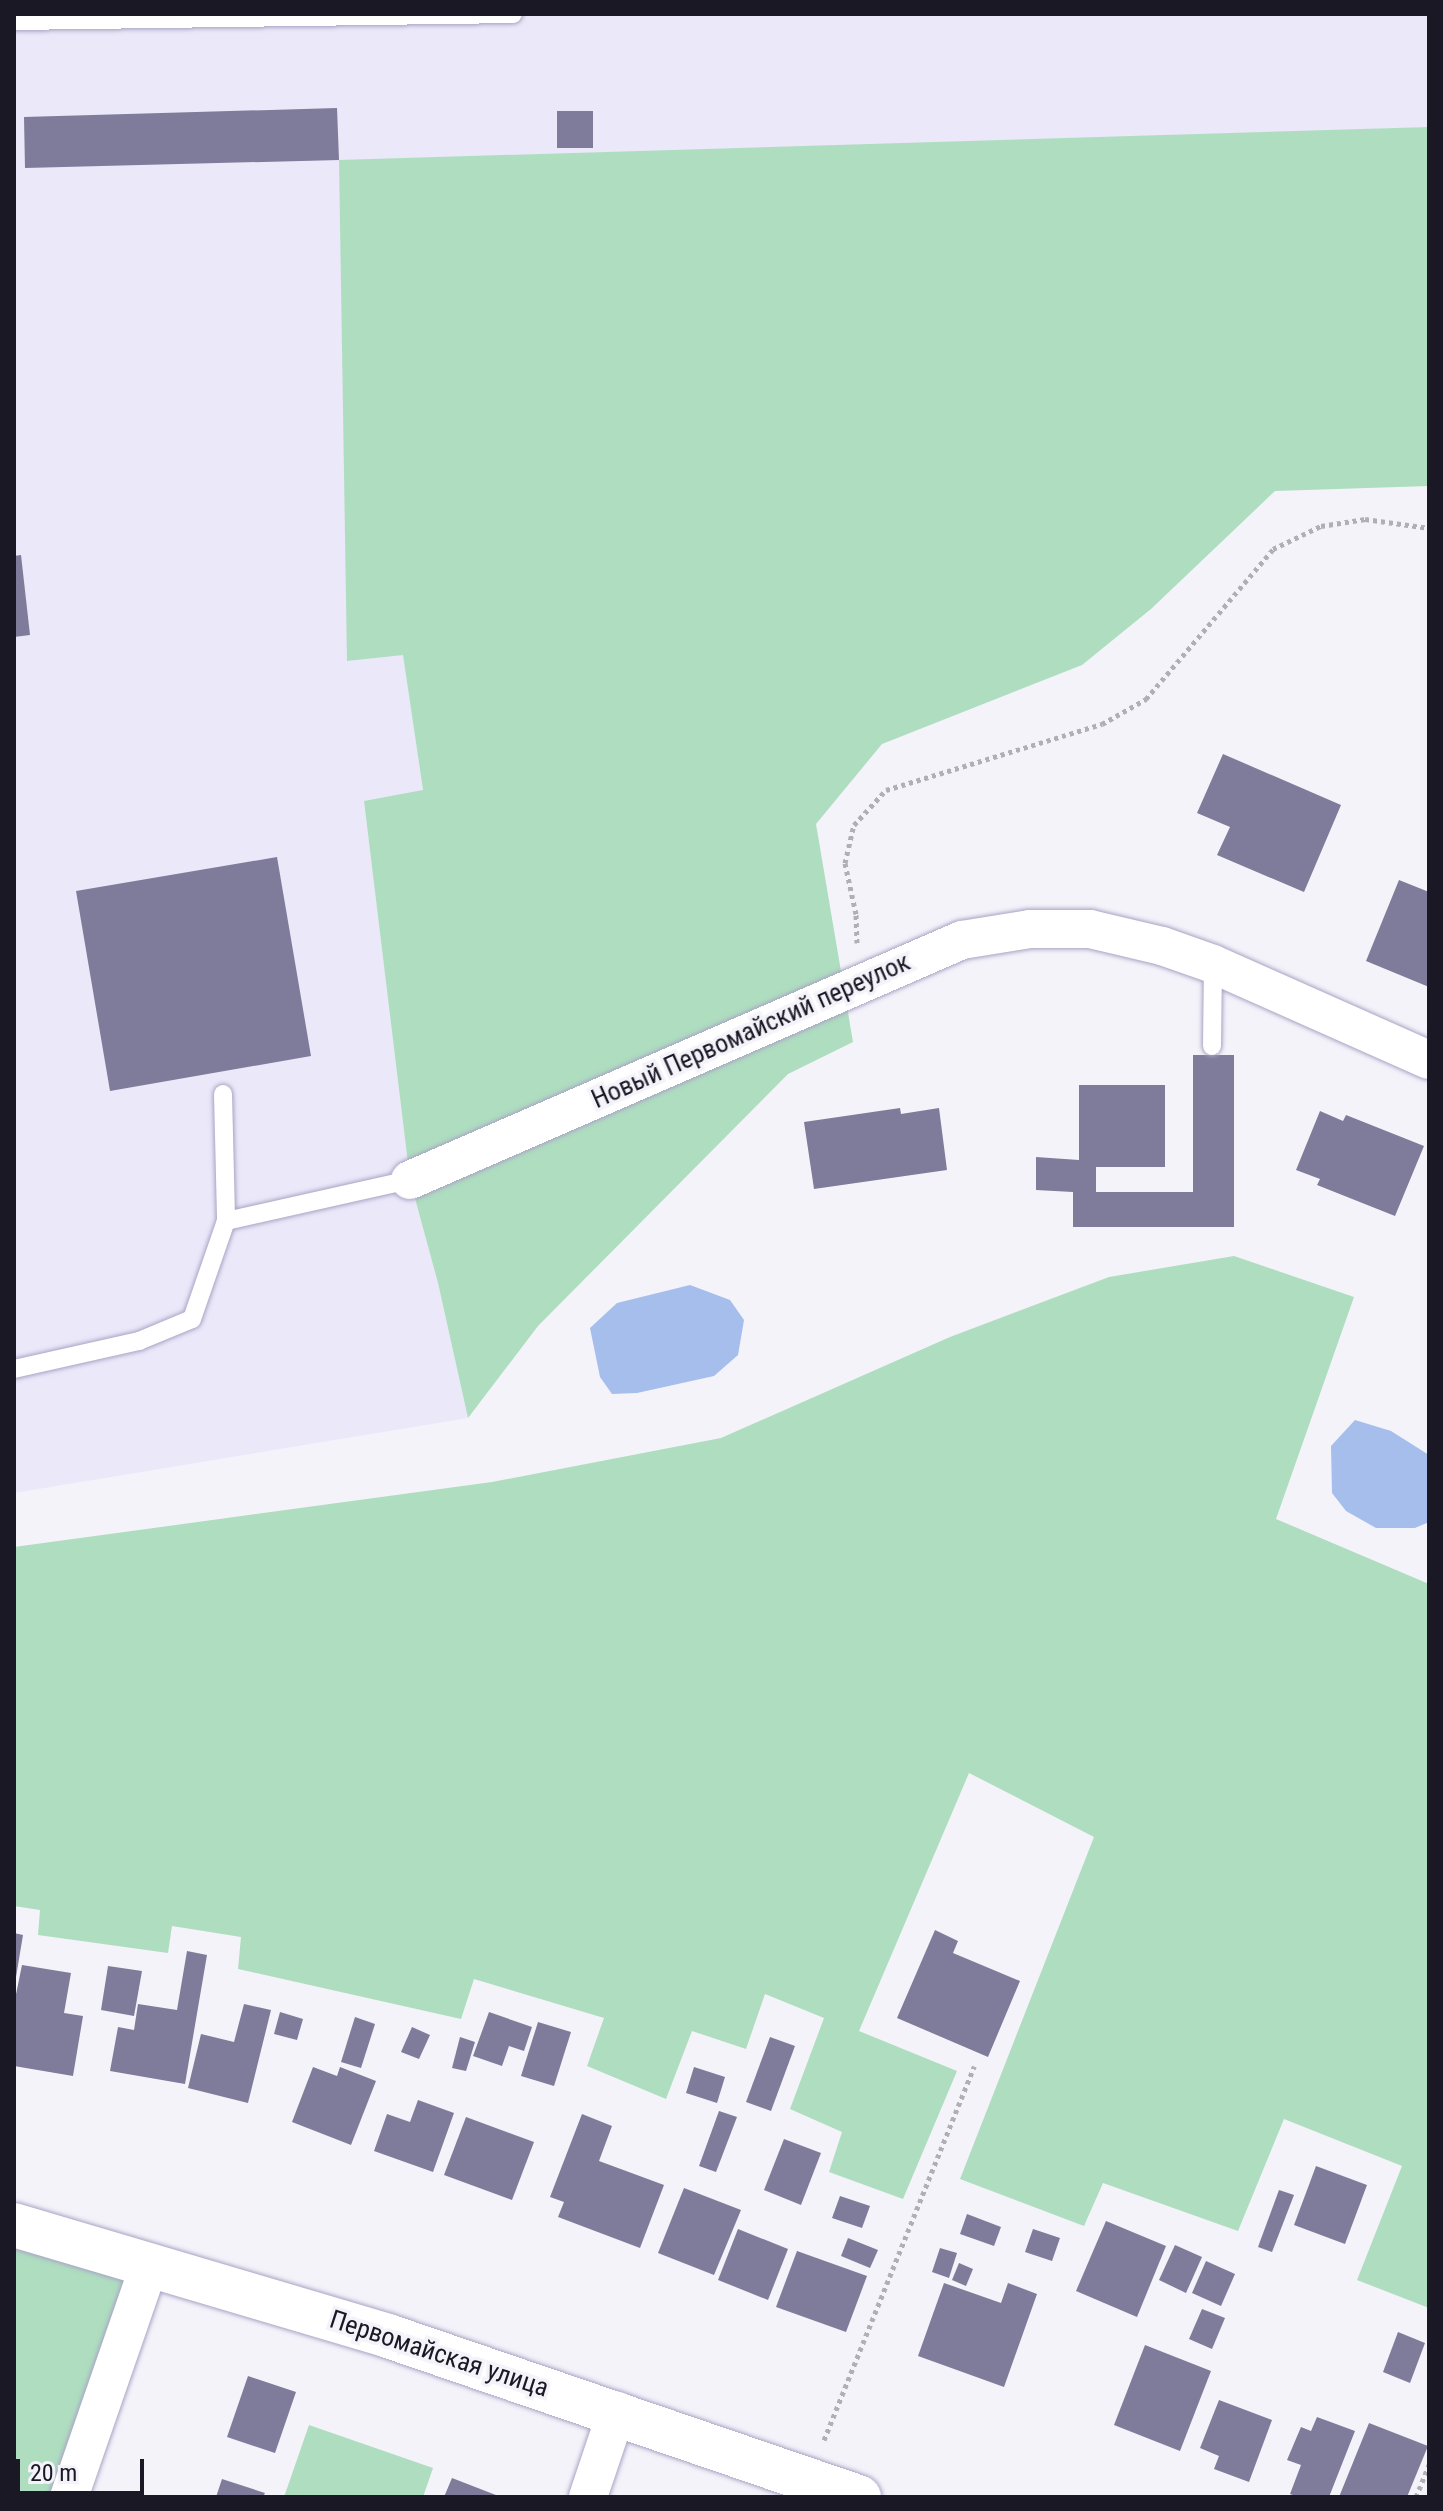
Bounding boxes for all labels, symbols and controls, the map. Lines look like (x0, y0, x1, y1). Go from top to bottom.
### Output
street label: Новый Первомайский переулок (587, 947, 915, 1115)
street label: Первомайская улица (326, 2304, 552, 2404)
scale bar (20, 2443, 148, 2493)
text: 20 m (30, 2459, 77, 2487)

